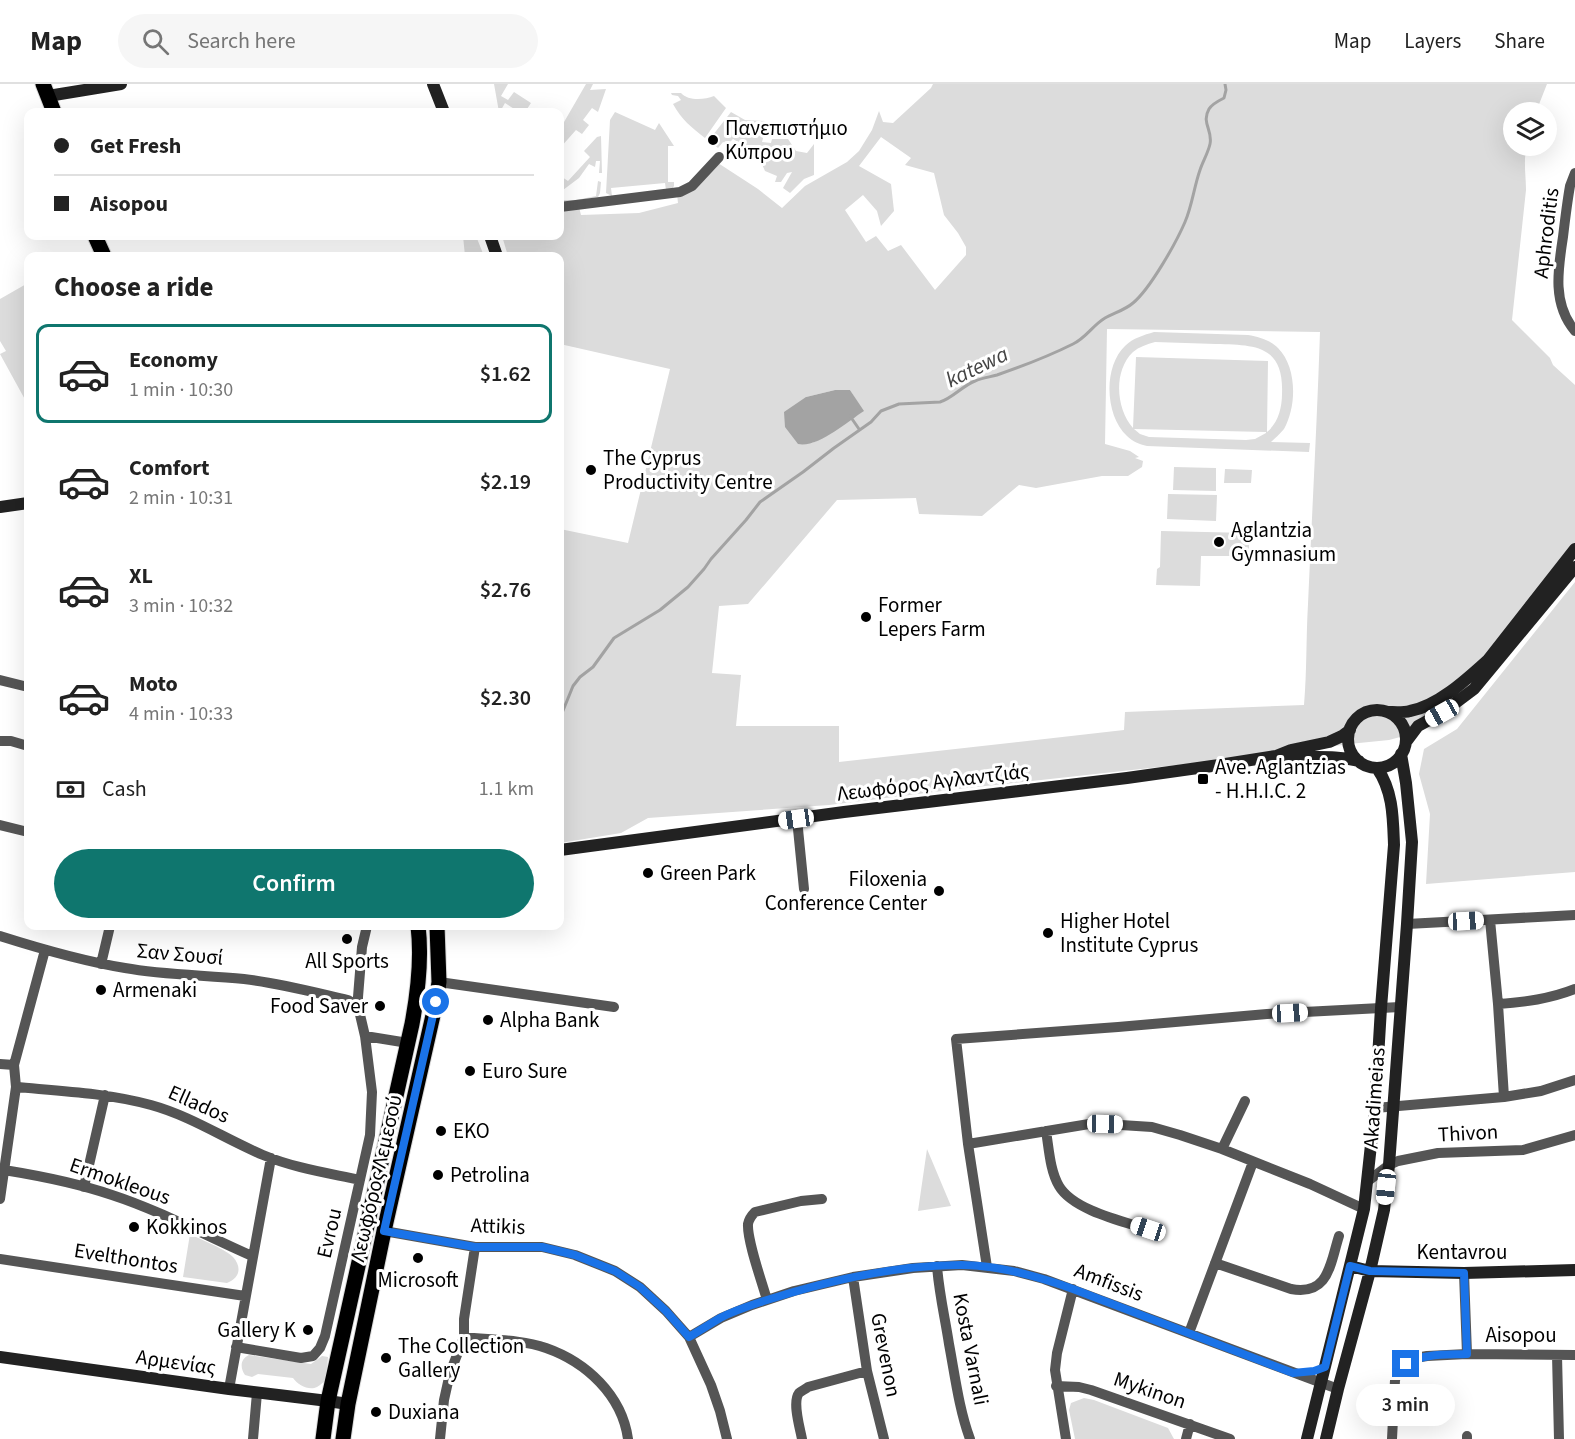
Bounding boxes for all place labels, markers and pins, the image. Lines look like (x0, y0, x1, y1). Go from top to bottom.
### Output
place label: Πανεπιστήμιο Κύπρου (725, 113, 848, 167)
marker: Πανεπιστήμιο Κύπρου (706, 133, 720, 147)
place label: The Cyprus Productivity Centre (603, 443, 773, 497)
marker: The Cyprus Productivity Centre (584, 463, 598, 477)
place label: Aglantzia Gymnasium (1231, 515, 1336, 569)
marker: Aglantzia Gymnasium (1212, 535, 1226, 549)
place label: Former Lepers Farm (878, 590, 986, 644)
marker: Former Lepers Farm (859, 610, 873, 624)
place label: Ave. Aglantzias - H.H.I.C. 2 (1215, 752, 1346, 806)
marker: Ave. Aglantzias - H.H.I.C. 2 (1196, 772, 1210, 786)
place label: Green Park (660, 858, 756, 888)
place label: Filoxenia Conference Center (765, 864, 928, 918)
marker: Green Park (641, 866, 655, 880)
marker: Filoxenia Conference Center (932, 884, 946, 898)
place label: Higher Hotel Institute Cyprus (1060, 906, 1198, 960)
marker: Higher Hotel Institute Cyprus (1041, 926, 1055, 940)
marker: All Sports (340, 932, 354, 946)
place label: All Sports (305, 946, 389, 976)
place label: Armenaki (113, 975, 197, 1005)
marker: Armenaki (94, 983, 108, 997)
place label: Food Saver (270, 991, 369, 1021)
marker: Food Saver (373, 999, 387, 1013)
place label: Alpha Bank (500, 1005, 600, 1035)
marker: Alpha Bank (481, 1013, 495, 1027)
place label: Euro Sure (482, 1056, 567, 1086)
marker: Euro Sure (463, 1064, 477, 1078)
place label: EKO (453, 1116, 490, 1146)
marker: EKO (434, 1124, 448, 1138)
place label: Petrolina (450, 1160, 530, 1190)
marker: Petrolina (431, 1168, 445, 1182)
place label: Kokkinos (146, 1212, 227, 1242)
marker: Kokkinos (127, 1220, 141, 1234)
marker: Microsoft (411, 1251, 425, 1265)
place label: Microsoft (377, 1265, 459, 1295)
place label: Gallery K (217, 1315, 297, 1345)
marker: Gallery K (301, 1323, 315, 1337)
place label: The Collection Gallery (398, 1331, 524, 1385)
marker: The Collection Gallery (379, 1351, 393, 1365)
place label: Duxiana (388, 1397, 460, 1427)
marker: Duxiana (369, 1405, 383, 1419)

